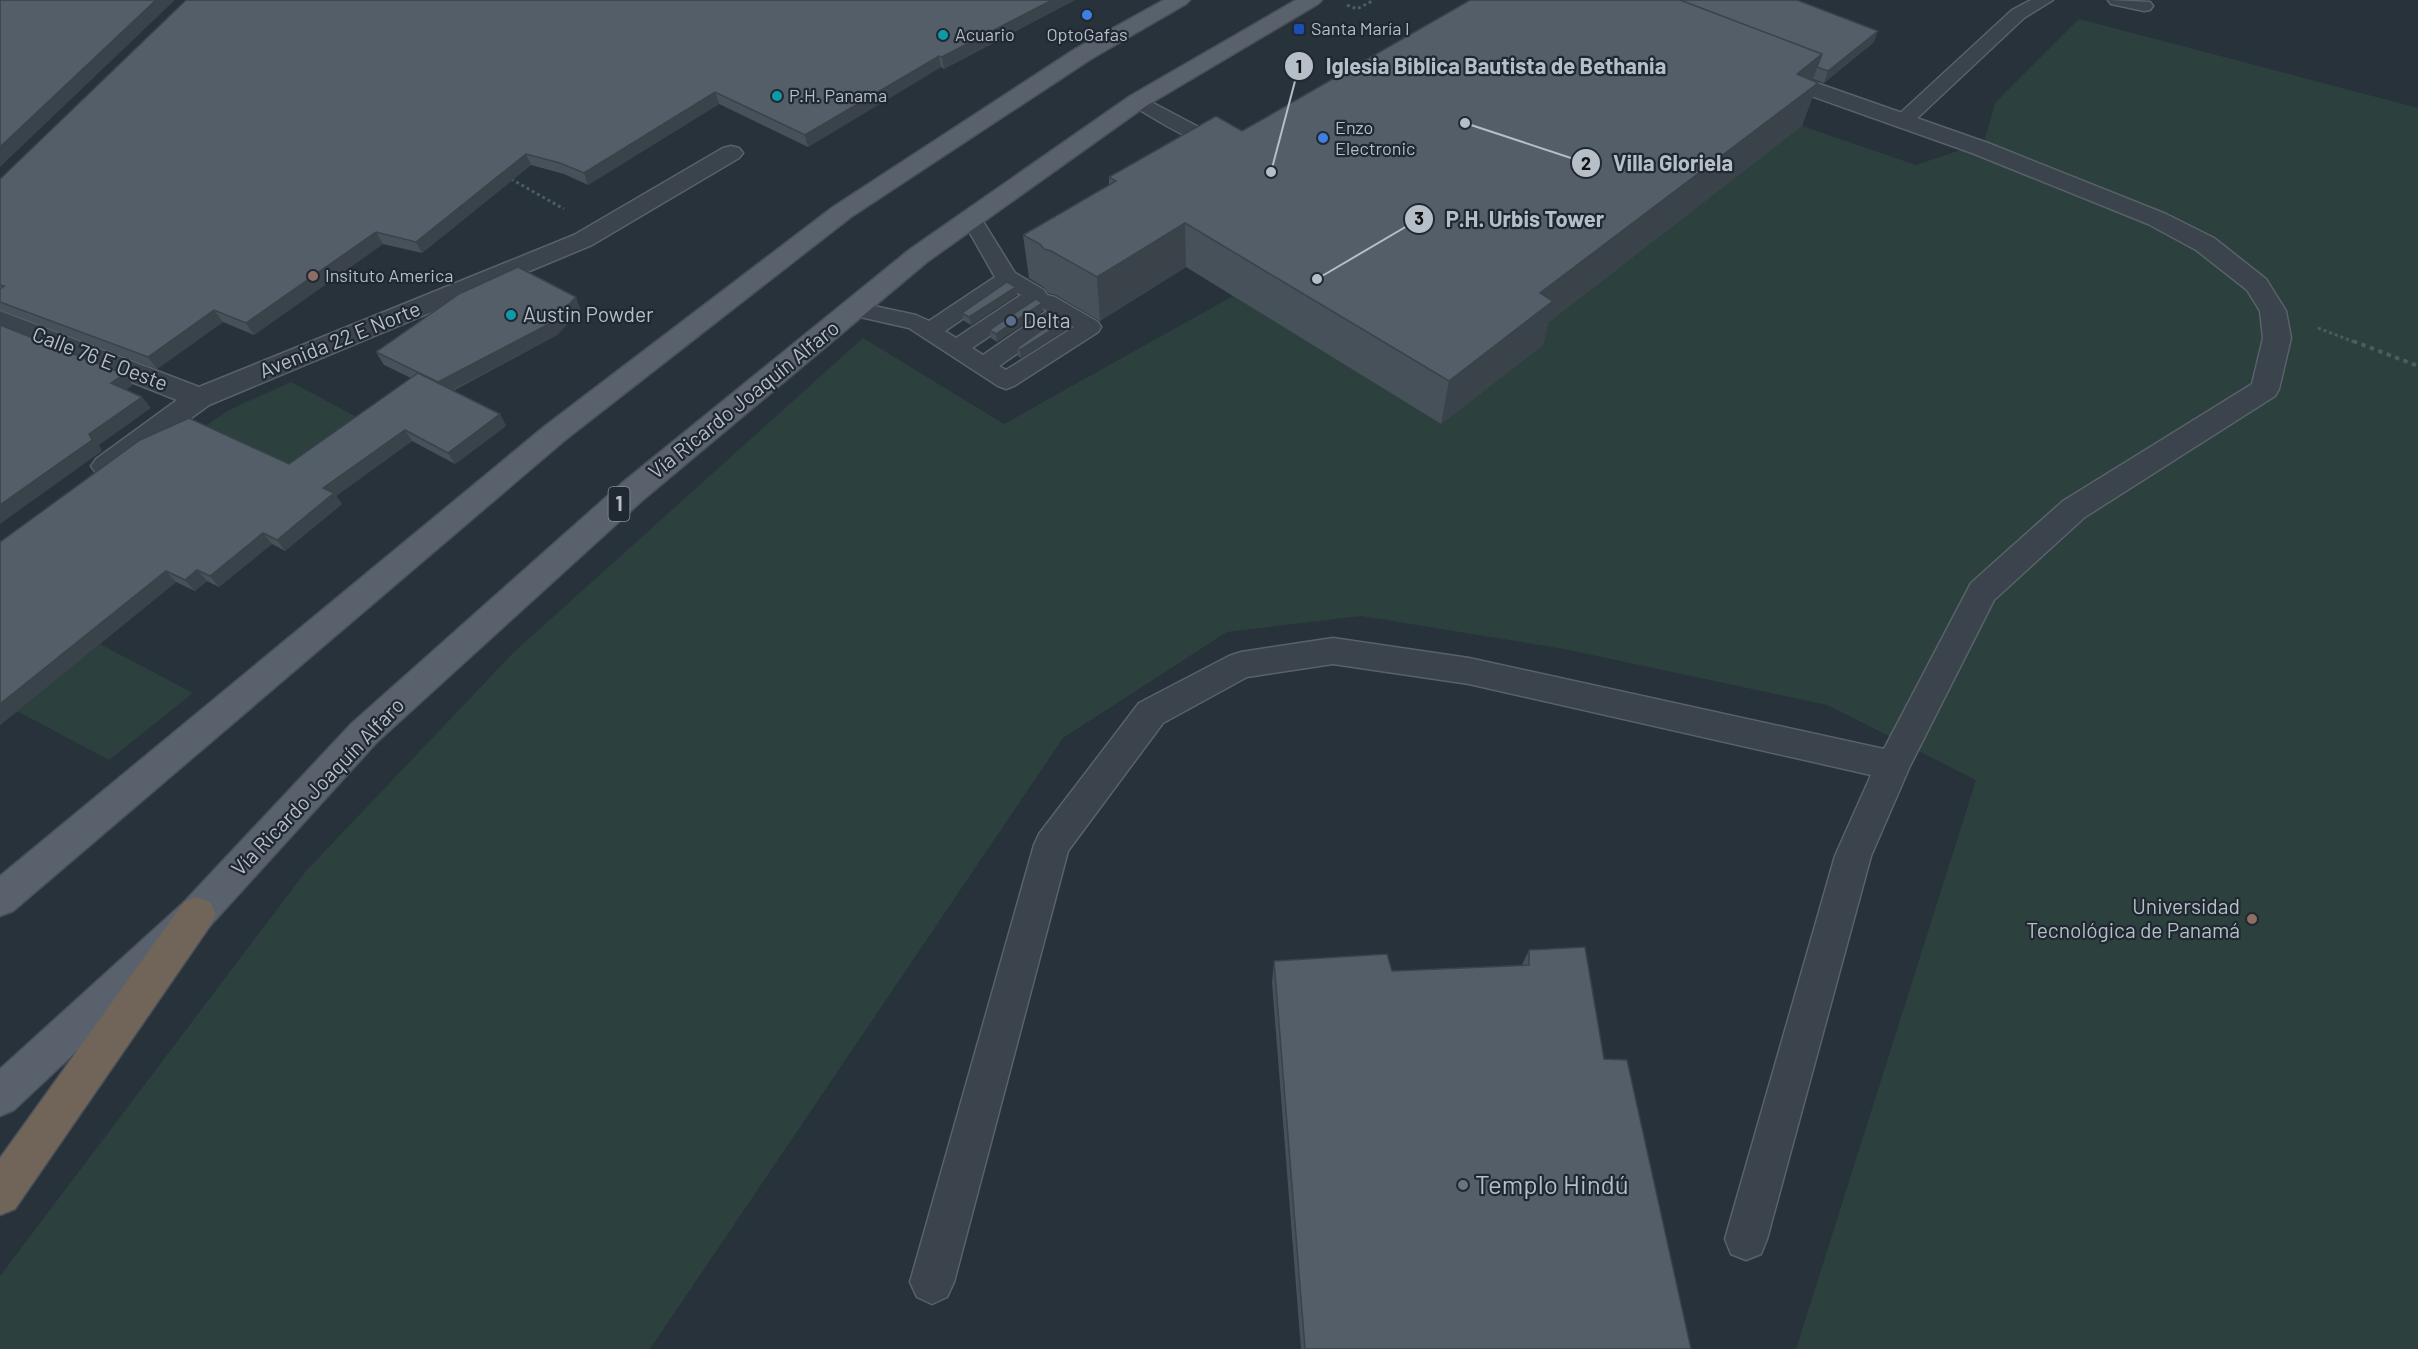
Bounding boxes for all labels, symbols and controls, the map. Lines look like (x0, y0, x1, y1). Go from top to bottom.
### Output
marker: OptoGafas (1080, 8, 1094, 22)
place label: Santa María I (1311, 17, 1410, 39)
marker: Santa María I (1292, 22, 1306, 36)
place label: Acuario (955, 23, 1015, 45)
place label: OptoGafas (1046, 23, 1128, 45)
marker: Acuario (936, 28, 950, 42)
callout: Iglesia Biblica Bautista de Bethania (1284, 46, 1679, 86)
text: Iglesia Biblica Bautista de Bethania (1326, 52, 1666, 78)
text: 1 (1296, 55, 1302, 77)
place label: P.H. Panama (789, 84, 887, 106)
marker: P.H. Panama (770, 89, 784, 103)
place label: Enzo Electronic (1335, 116, 1415, 159)
marker: Enzo Electronic (1316, 131, 1330, 145)
callout: Villa Gloriela (1571, 143, 1745, 183)
text: Villa Gloriela (1613, 149, 1733, 175)
text: 2 (1581, 152, 1591, 174)
callout: P.H. Urbis Tower (1404, 199, 1616, 239)
text: P.H. Urbis Tower (1446, 205, 1605, 231)
text: 3 (1414, 207, 1424, 229)
place label: Insituto America (325, 264, 453, 286)
marker: Insituto America (306, 269, 320, 283)
street label: Avenida 22 E Norte (255, 295, 424, 382)
place label: Austin Powder (523, 301, 654, 326)
place label: Delta (1023, 307, 1070, 332)
marker: Austin Powder (504, 308, 518, 322)
street label: Vía Ricardo Joaquín Alfaro (643, 314, 843, 483)
marker: Delta (1004, 314, 1018, 328)
street label: Calle 76 E Oeste (29, 320, 172, 395)
road number: 1 (608, 487, 630, 521)
street label: Vía Ricardo Joaquín Alfaro (225, 692, 408, 880)
place label: Universidad Tecnológica de Panamá (2026, 893, 2240, 942)
marker: Universidad Tecnológica de Panamá (2245, 912, 2259, 926)
place label: Templo Hindú (1475, 1168, 1629, 1199)
marker: Templo Hindú (1456, 1178, 1470, 1192)

